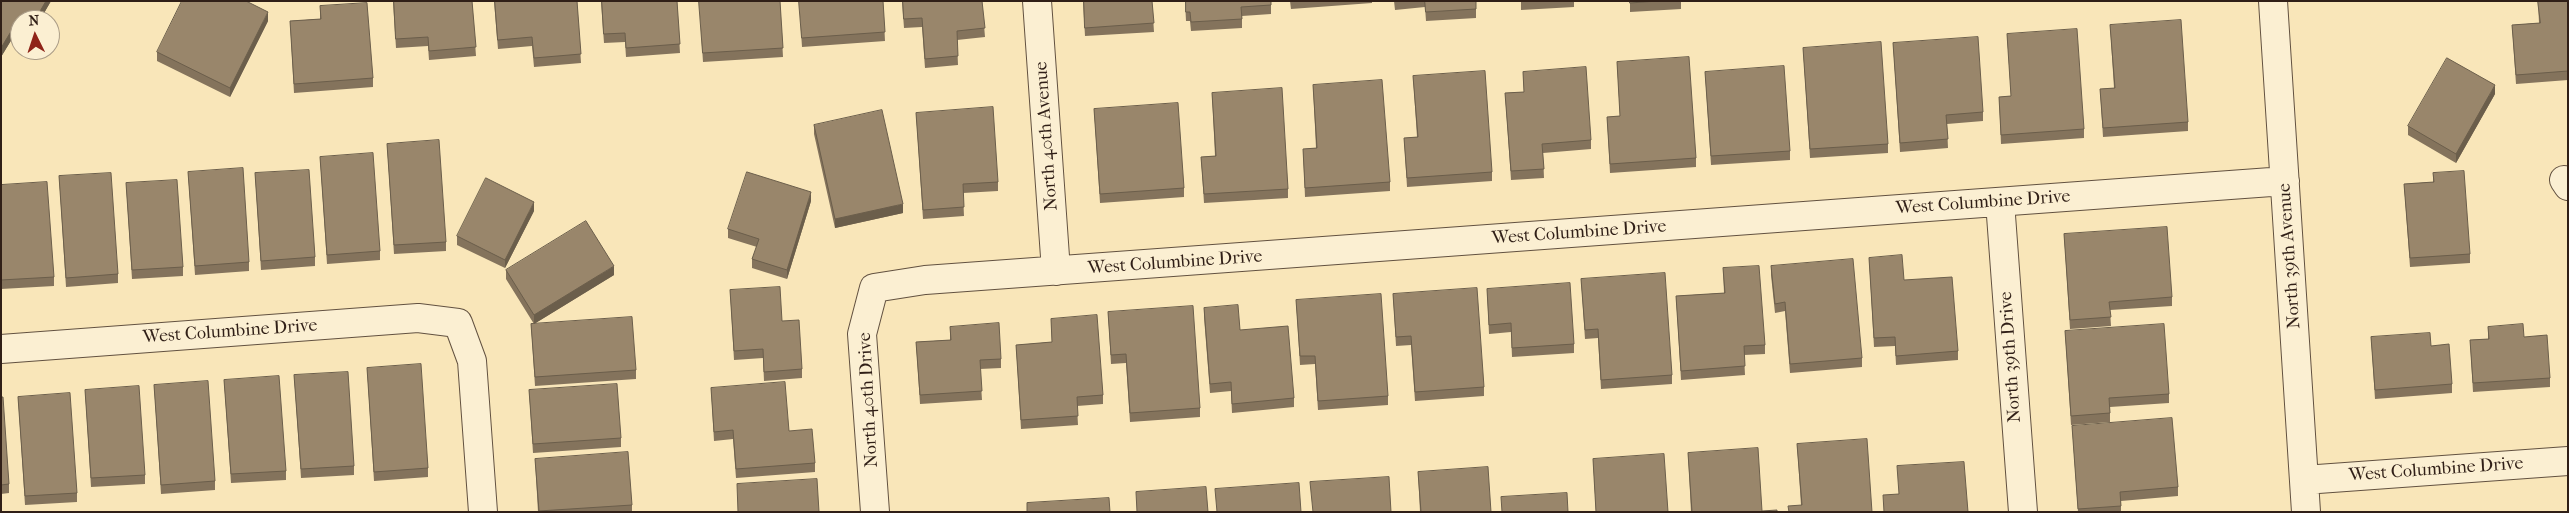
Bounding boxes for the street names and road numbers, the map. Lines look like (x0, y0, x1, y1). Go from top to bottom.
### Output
street label: North 40th Avenue (1031, 61, 1063, 211)
street label: North 39th Avenue (2274, 183, 2306, 329)
street label: West Columbine Drive (1895, 186, 2071, 220)
street label: West Columbine Drive (1491, 216, 1667, 250)
street label: West Columbine Drive (1087, 246, 1263, 280)
street label: North 39th Drive (1996, 291, 2026, 423)
street label: West Columbine Drive (142, 315, 318, 349)
street label: North 40th Drive (855, 332, 883, 468)
street label: West Columbine Drive (2348, 453, 2524, 487)

